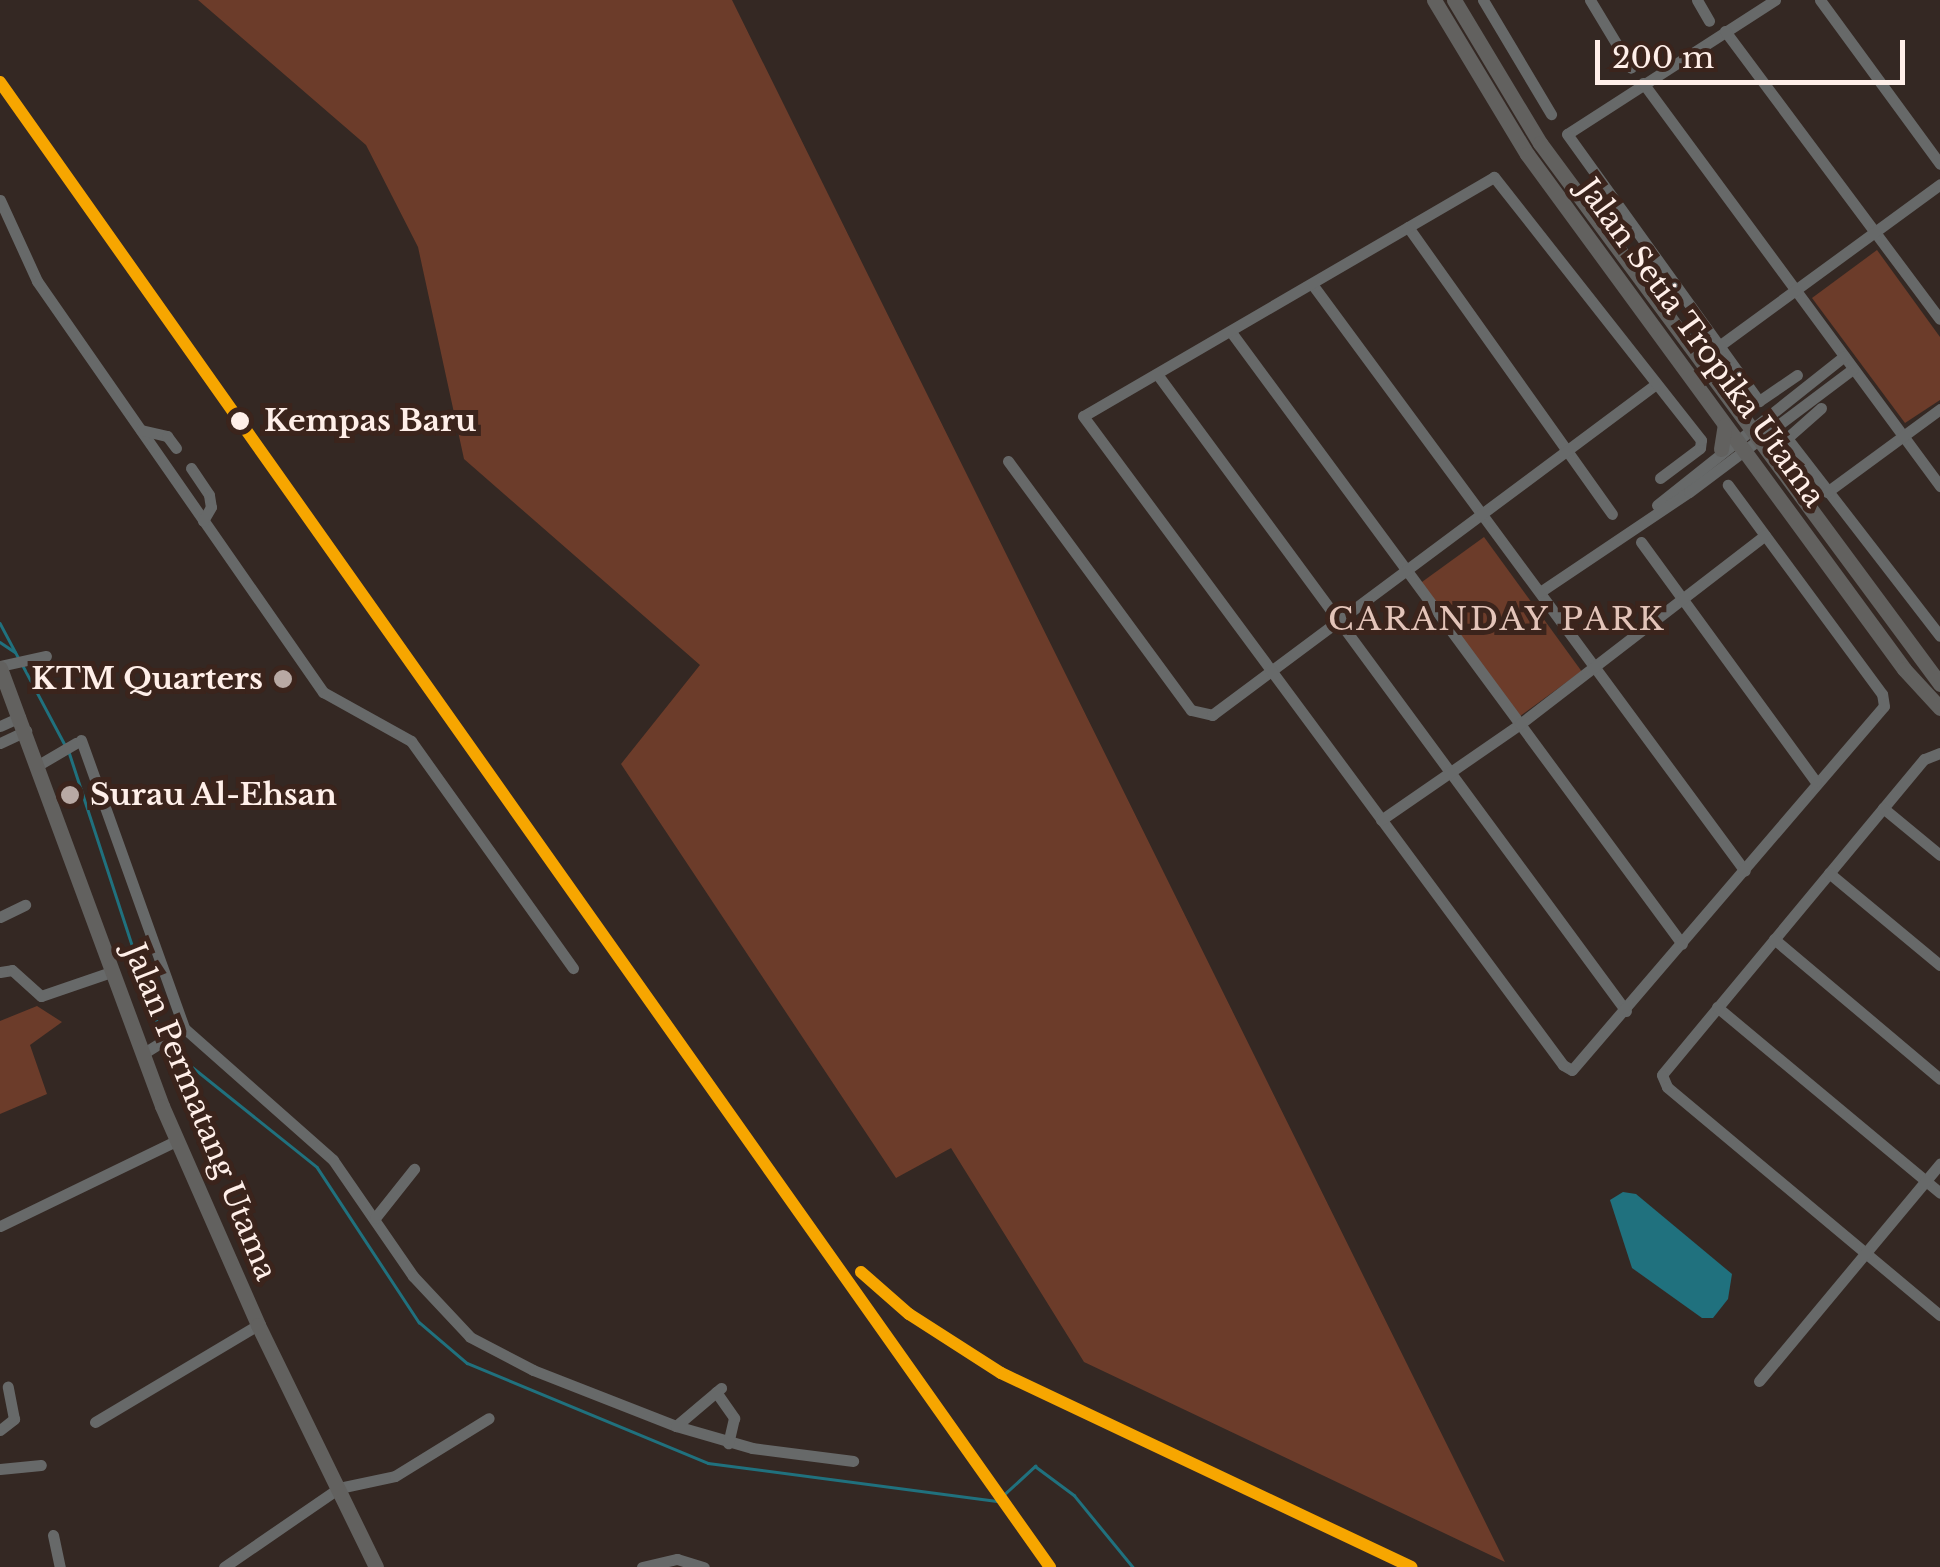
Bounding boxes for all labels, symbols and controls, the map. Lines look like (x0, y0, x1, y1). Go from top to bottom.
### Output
scale bar (1600, 20, 1910, 82)
text: 200 m (1612, 39, 1714, 76)
street label: Jalan Setia Tropika Utama (1569, 171, 1833, 515)
place label: Kempas Baru (264, 403, 476, 439)
marker: Kempas Baru (225, 406, 255, 436)
district label: CARANDAY PARK (1327, 600, 1667, 638)
place label: KTM Quarters (31, 661, 263, 697)
marker: KTM Quarters (272, 668, 294, 690)
place label: Surau Al-Ehsan (90, 777, 338, 813)
marker: Surau Al-Ehsan (59, 784, 81, 806)
street label: Jalan Permatang Utama (116, 938, 284, 1286)

